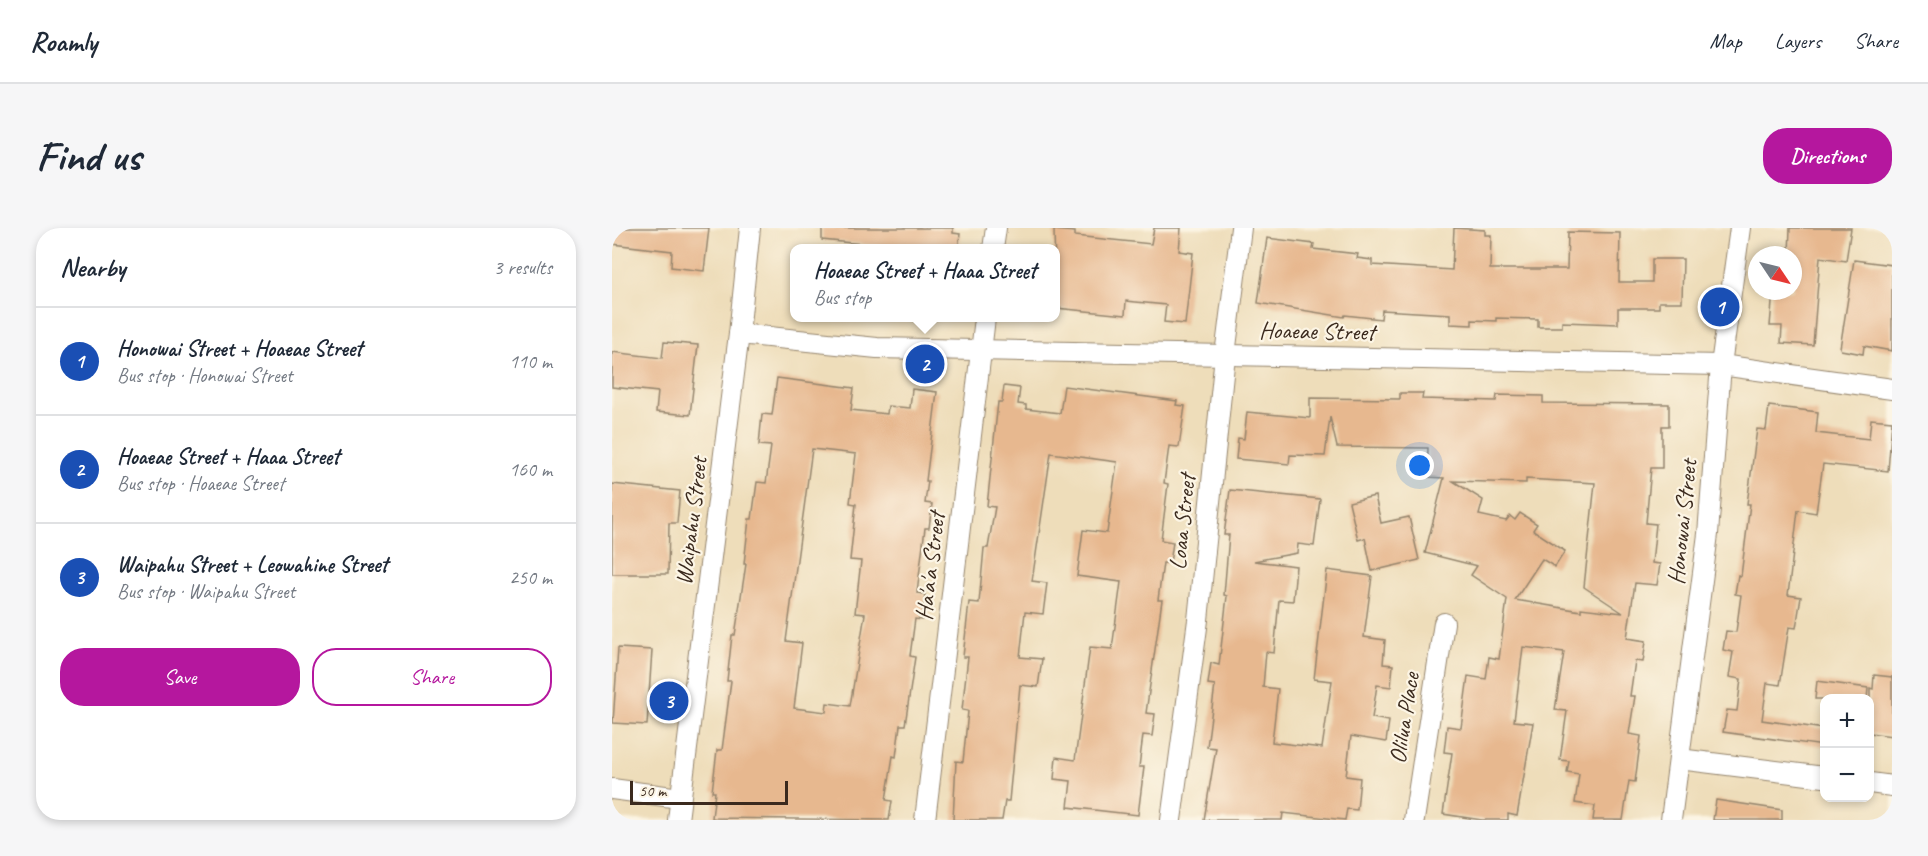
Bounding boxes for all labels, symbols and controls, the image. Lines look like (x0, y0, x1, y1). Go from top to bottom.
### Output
text: Roamly (30, 24, 97, 59)
text: Map (1709, 28, 1742, 54)
text: Layers (1775, 28, 1821, 54)
text: Share (1854, 28, 1898, 54)
button: Directions (1763, 128, 1892, 184)
text: Find us (36, 130, 141, 183)
popup (790, 244, 1060, 322)
north arrow (1748, 246, 1802, 300)
text: Nearby (60, 251, 125, 284)
text: 3 results (493, 255, 552, 280)
text: Hoaeae Street + Haaa Street (814, 257, 1036, 285)
pin: 1 (1700, 284, 1740, 329)
text: Bus stop (814, 285, 871, 310)
street label: Hoaeae Street (1259, 315, 1378, 347)
text: Honowai Street + Hoaeae Street (117, 335, 362, 363)
pin: 2 (906, 342, 944, 386)
text: 1 (75, 349, 84, 374)
text: 110 m (509, 349, 552, 374)
text: Bus stop · Honowai Street (117, 363, 293, 388)
text: Hoaeae Street + Haaa Street (117, 443, 340, 471)
your location (1405, 451, 1434, 480)
street label: Waipahu Street (668, 453, 714, 587)
street label: Honowai Street (1661, 456, 1704, 586)
text: 2 (75, 457, 84, 482)
text: 160 m (509, 457, 552, 482)
street label: Loaa Street (1162, 470, 1202, 571)
text: Bus stop · Hoaeae Street (117, 471, 284, 496)
street label: Ha'a'a Street (908, 507, 952, 622)
text: Waipahu Street + Leowahine Street (117, 551, 388, 579)
text: 3 (75, 565, 84, 590)
text: 250 m (509, 565, 552, 590)
text: Bus stop · Waipahu Street (117, 579, 295, 604)
button: Save (60, 648, 300, 706)
button: Share (312, 648, 552, 706)
street label: Olilua Place (1382, 668, 1426, 766)
pin: 3 (650, 678, 688, 724)
map controls (1820, 694, 1874, 802)
button: + (1820, 694, 1874, 748)
button: − (1820, 748, 1874, 802)
scale bar (630, 778, 788, 806)
text: 50 m (639, 781, 666, 801)

